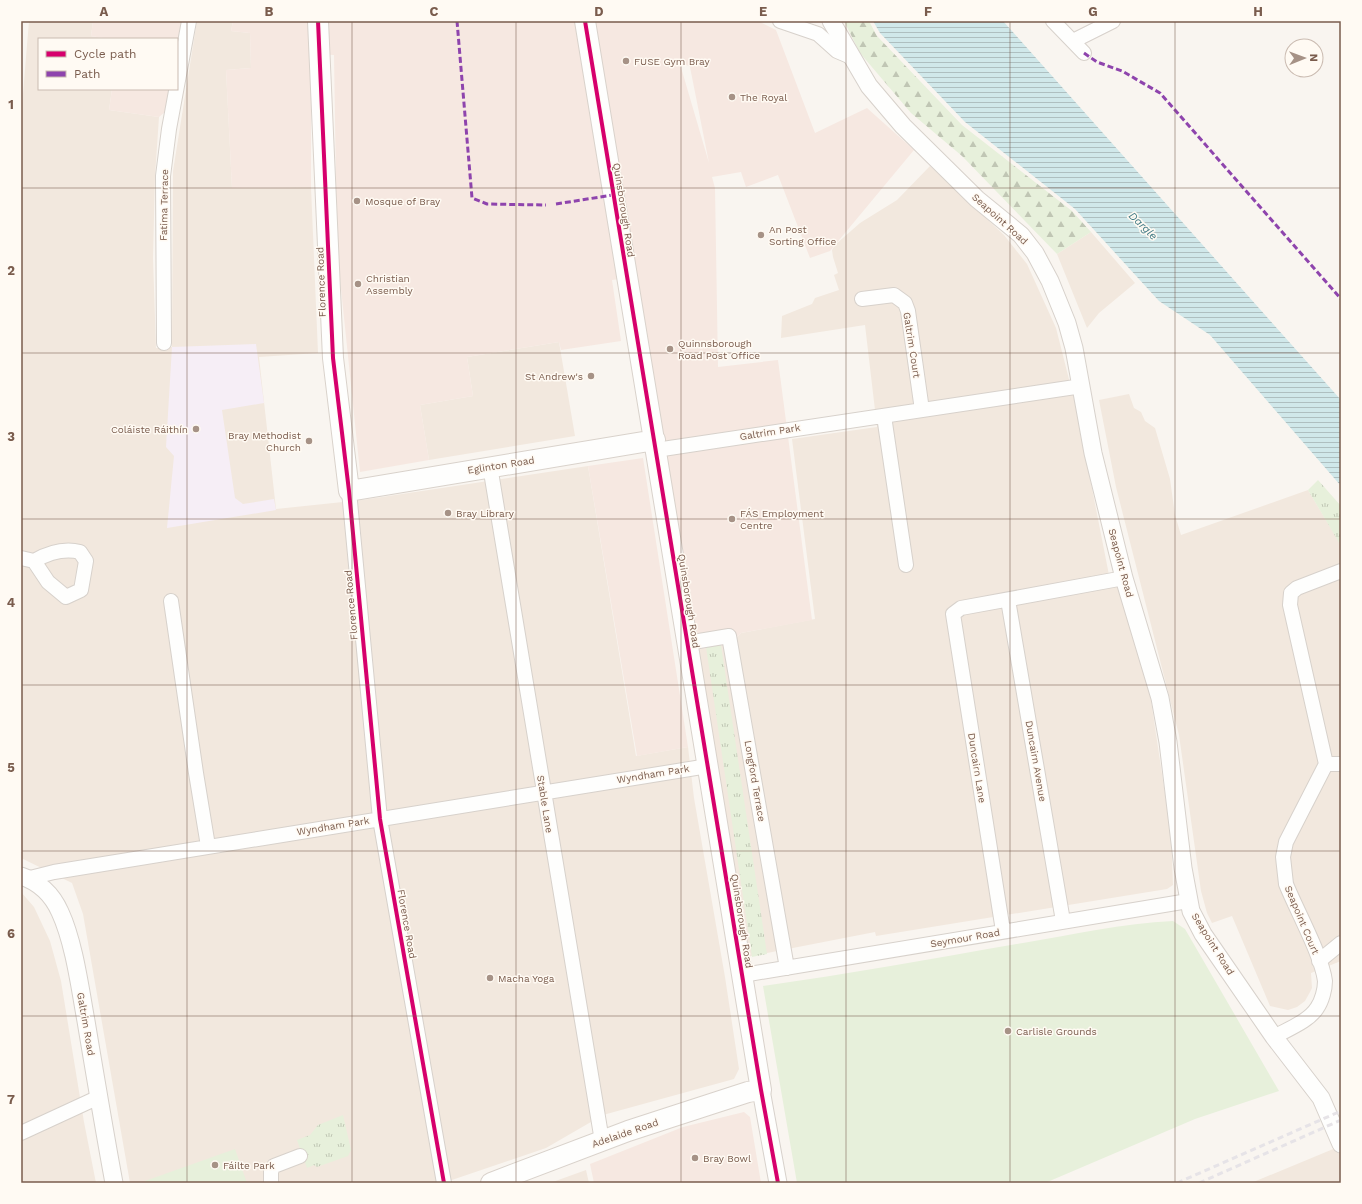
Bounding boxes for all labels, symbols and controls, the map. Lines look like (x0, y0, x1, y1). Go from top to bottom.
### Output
text: A (100, 4, 109, 19)
text: B (265, 4, 274, 19)
text: C (430, 4, 439, 19)
text: D (594, 4, 604, 19)
text: E (759, 4, 767, 19)
text: F (924, 4, 932, 19)
text: G (1088, 4, 1098, 19)
text: H (1253, 4, 1263, 19)
legend (38, 38, 178, 90)
north arrow (1284, 38, 1324, 78)
text: Cycle path (74, 47, 136, 61)
text: N (1307, 54, 1320, 62)
marker: FUSE Gym Bray (621, 56, 631, 66)
place label: FUSE Gym Bray (634, 56, 710, 67)
text: Path (74, 67, 100, 81)
marker: The Royal (727, 92, 737, 102)
place label: The Royal (740, 92, 787, 103)
text: 1 (8, 97, 14, 112)
street label: Quinsborough Road (611, 162, 637, 258)
street label: Fatima Terrace (158, 169, 170, 241)
street label: Seapoint Road (970, 191, 1030, 247)
marker: Mosque of Bray (352, 196, 362, 206)
place label: Mosque of Bray (365, 196, 441, 207)
water label: Dargle (1126, 209, 1160, 243)
place label: An Post Sorting Office (769, 224, 837, 247)
marker: An Post Sorting Office (756, 230, 766, 240)
street label: Florence Road (314, 247, 328, 317)
text: 2 (7, 263, 15, 278)
place label: Christian Assembly (366, 273, 413, 296)
marker: Christian Assembly (353, 279, 363, 289)
street label: Galtrim Court (901, 311, 923, 380)
place label: Quinnsborough Road Post Office (678, 338, 760, 361)
marker: Quinnsborough Road Post Office (665, 344, 675, 354)
place label: St Andrew's (525, 371, 583, 382)
marker: St Andrew's (586, 371, 596, 381)
street label: Galtrim Park (739, 422, 801, 442)
place label: Coláiste Ráithín (111, 424, 188, 435)
marker: Coláiste Ráithín (191, 424, 201, 434)
text: 3 (7, 429, 15, 444)
place label: Bray Methodist Church (228, 430, 302, 453)
marker: Bray Methodist Church (304, 436, 314, 446)
street label: Eglinton Road (467, 454, 535, 476)
marker: Bray Library (443, 508, 453, 518)
place label: Bray Library (456, 508, 515, 519)
place label: FÁS Employment Centre (740, 508, 824, 531)
marker: FÁS Employment Centre (727, 514, 737, 524)
street label: Seapoint Road (1107, 527, 1135, 599)
street label: Quinsborough Road (676, 553, 702, 649)
street label: Florence Road (342, 570, 360, 640)
text: 4 (7, 595, 16, 610)
street label: Duncairn Avenue (1023, 720, 1049, 803)
street label: Duncairn Lane (966, 732, 988, 804)
street label: Longford Terrace (742, 740, 768, 823)
text: 5 (7, 760, 15, 775)
street label: Wyndham Park (616, 763, 690, 785)
street label: Stable Lane (535, 774, 555, 834)
street label: Wyndham Park (296, 815, 370, 837)
street label: Quinsborough Road (729, 873, 755, 969)
street label: Seapoint Court (1283, 884, 1322, 957)
street label: Florence Road (395, 888, 419, 960)
street label: Seapoint Road (1190, 911, 1236, 977)
text: 6 (7, 926, 15, 941)
street label: Seymour Road (929, 926, 1001, 950)
marker: Macha Yoga (485, 973, 495, 983)
place label: Macha Yoga (498, 973, 555, 984)
street label: Galtrim Road (75, 992, 97, 1056)
marker: Carlisle Grounds (1003, 1026, 1013, 1036)
place label: Carlisle Grounds (1016, 1026, 1097, 1037)
text: 7 (7, 1092, 15, 1107)
street label: Adelaide Road (590, 1116, 660, 1150)
marker: Bray Bowl (690, 1153, 700, 1163)
place label: Bray Bowl (703, 1153, 751, 1164)
marker: Fáilte Park (210, 1160, 220, 1170)
place label: Fáilte Park (223, 1160, 275, 1171)

